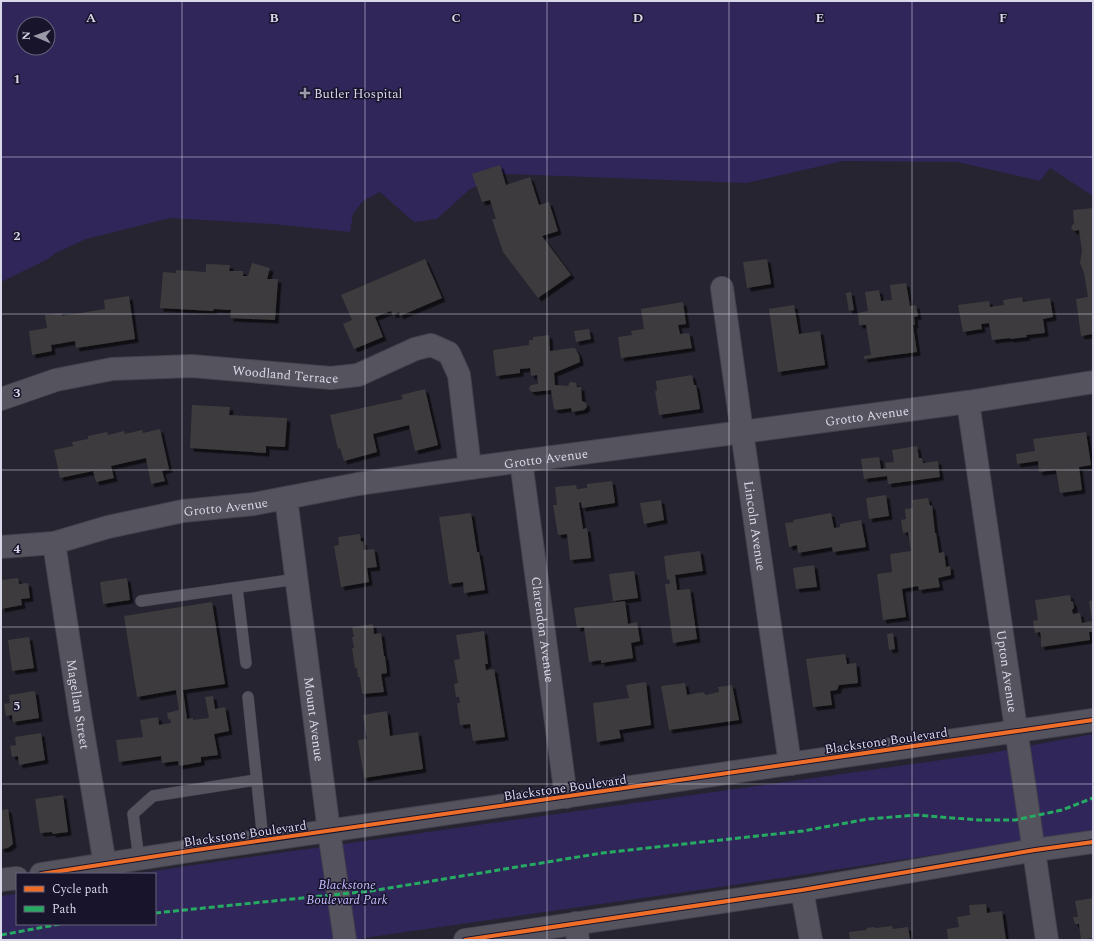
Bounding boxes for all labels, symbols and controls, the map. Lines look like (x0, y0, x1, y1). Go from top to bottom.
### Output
text: A (86, 8, 96, 28)
text: B (269, 8, 279, 28)
text: C (451, 8, 461, 28)
text: D (633, 8, 643, 28)
text: E (816, 8, 825, 28)
text: F (999, 8, 1007, 28)
north arrow (16, 16, 56, 56)
text: N (18, 31, 35, 40)
text: 1 (13, 69, 21, 89)
place label: Butler Hospital (314, 84, 402, 104)
marker: Butler Hospital (299, 87, 311, 99)
text: 2 (13, 226, 21, 246)
street label: Woodland Terrace (232, 361, 339, 389)
text: 3 (13, 383, 21, 403)
street label: Grotto Avenue (824, 401, 910, 432)
street label: Grotto Avenue (503, 443, 589, 474)
street label: Lincoln Avenue (738, 479, 771, 572)
street label: Grotto Avenue (183, 493, 270, 522)
text: 4 (13, 539, 21, 559)
street label: Clarendon Avenue (526, 575, 560, 684)
street label: Upton Avenue (991, 629, 1022, 714)
street label: Magellan Street (61, 658, 95, 751)
street label: Mount Avenue (298, 676, 329, 763)
text: 5 (13, 696, 21, 716)
street label: Blackstone Boulevard (823, 722, 949, 760)
street label: Blackstone Boulevard (502, 769, 628, 807)
street label: Blackstone Boulevard (182, 815, 308, 853)
legend (16, 873, 156, 925)
park label: Blackstone Boulevard Park (306, 875, 388, 910)
text: Cycle path (52, 880, 109, 899)
text: Path (52, 900, 77, 919)

